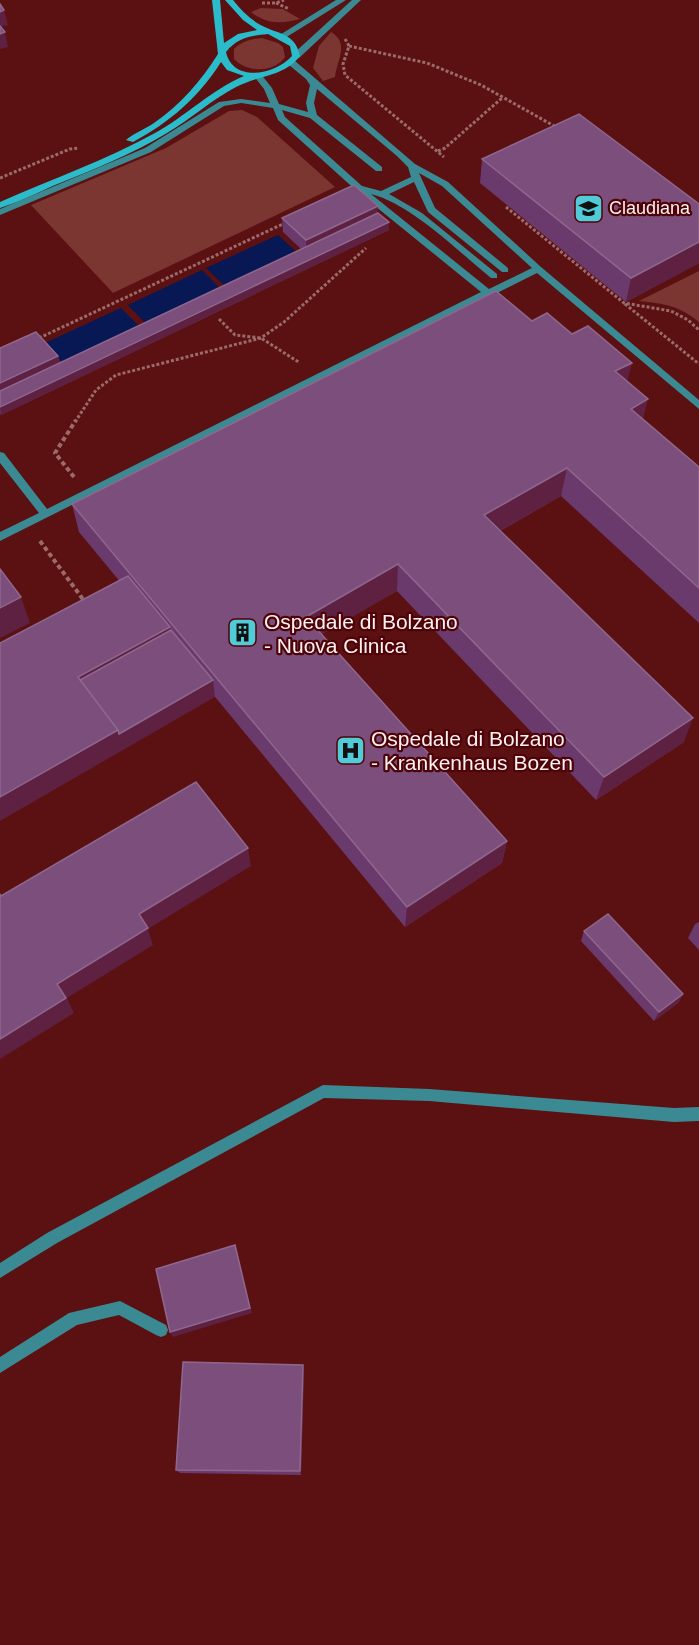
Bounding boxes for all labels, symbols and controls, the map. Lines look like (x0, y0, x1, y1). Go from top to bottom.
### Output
school or university icon: Claudiana (572, 192, 604, 224)
place label: Claudiana (609, 198, 691, 218)
place label: Ospedale di Bolzano - Nuova Clinica (264, 610, 458, 657)
building icon: Ospedale di Bolzano - Nuova Clinica (227, 617, 259, 649)
place label: Ospedale di Bolzano - Krankenhaus Bozen (371, 727, 573, 774)
hospital icon: Ospedale di Bolzano - Krankenhaus Bozen (334, 734, 366, 766)

